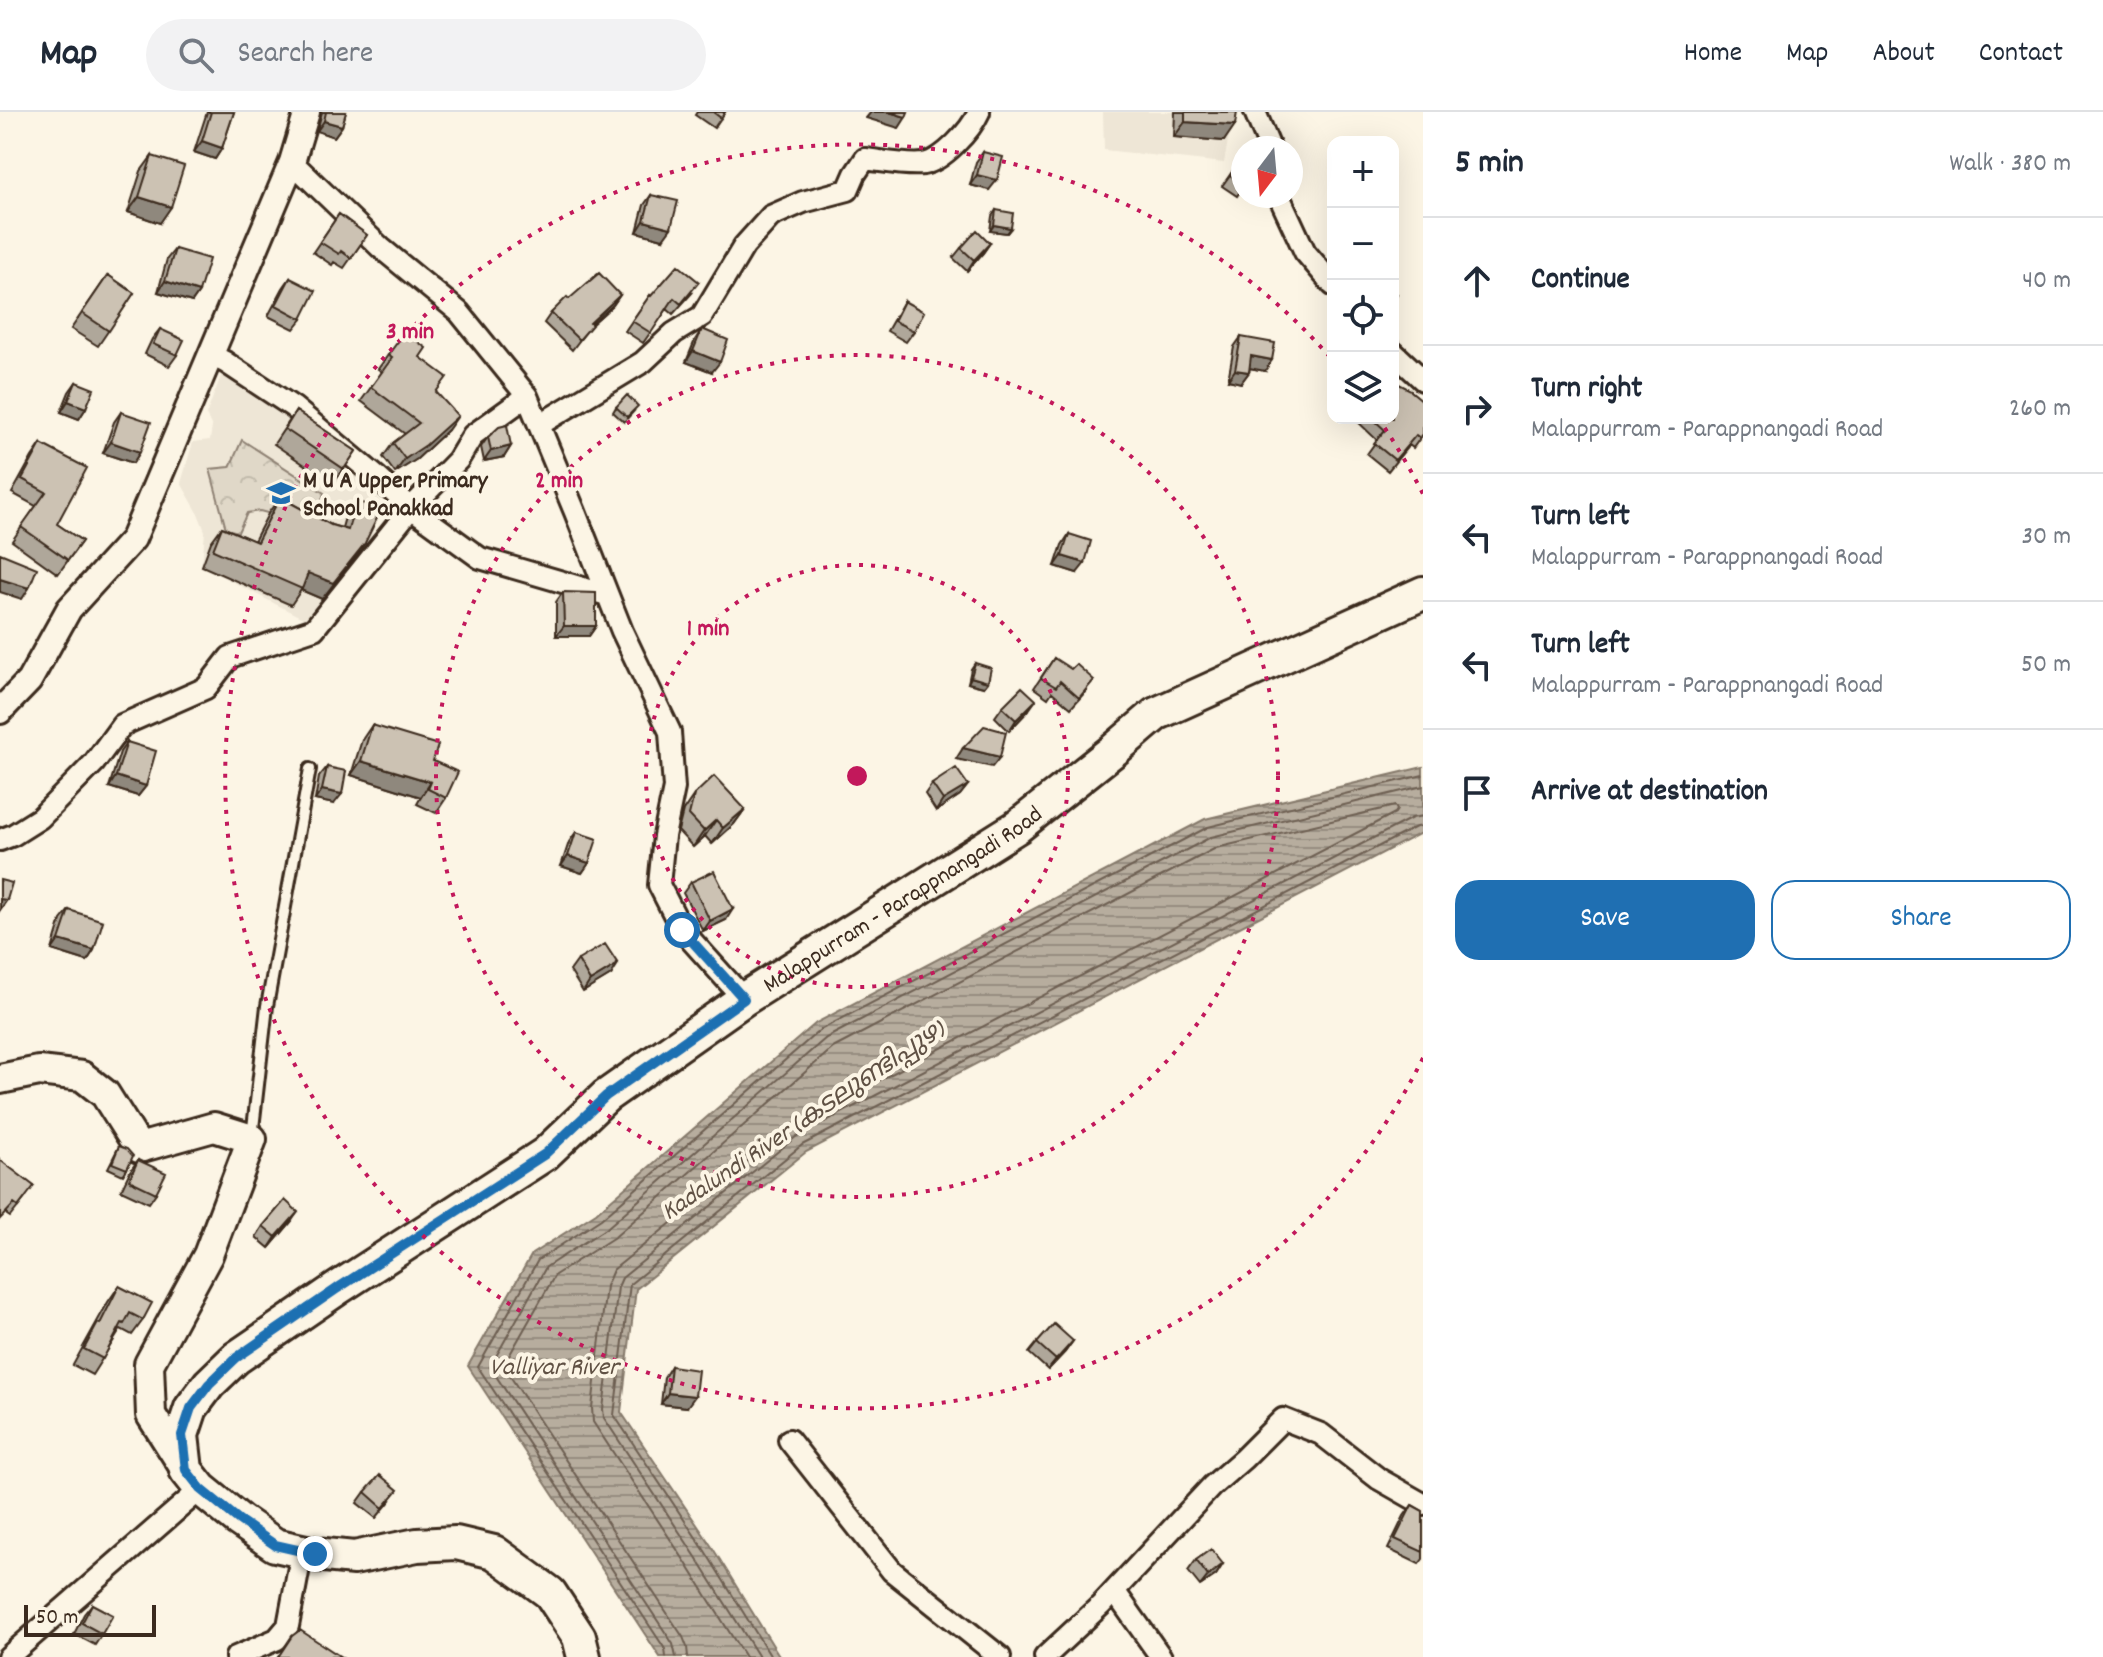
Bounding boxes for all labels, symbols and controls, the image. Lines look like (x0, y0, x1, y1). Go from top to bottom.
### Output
search box (146, 19, 706, 91)
text: Map (40, 28, 98, 83)
icon: search (174, 33, 218, 77)
text: Search here (238, 34, 373, 77)
text: Home (1684, 35, 1742, 75)
text: Map (1786, 35, 1828, 75)
text: About (1872, 35, 1935, 75)
text: Contact (1979, 35, 2063, 75)
north arrow (1231, 136, 1303, 208)
map controls (1327, 136, 1399, 424)
button: + (1327, 136, 1399, 208)
text: 5 min (1455, 140, 1524, 189)
text: Walk · 380 m (1949, 146, 2071, 183)
button: − (1327, 208, 1399, 280)
icon: ahead (1455, 259, 1499, 303)
text: Continue (1531, 260, 1630, 303)
text: 40 m (2022, 263, 2071, 300)
button: locate (1327, 280, 1399, 352)
text: 3 min (386, 316, 434, 350)
button: layers (1327, 352, 1399, 424)
text: Turn right (1531, 369, 1642, 412)
icon: right (1455, 387, 1499, 431)
text: 260 m (2009, 391, 2071, 428)
text: Malappurram - Parappnangadi Road (1531, 412, 1883, 449)
place label: M U A Upper Primary School Panakkad (303, 465, 489, 527)
text: 2 min (535, 465, 583, 499)
school or university icon: M U A Upper Primary School Panakkad (266, 478, 296, 508)
text: Turn left (1531, 497, 1630, 540)
icon: left (1455, 515, 1499, 559)
text: 30 m (2021, 519, 2071, 556)
text: Malappurram - Parappnangadi Road (1531, 540, 1883, 577)
text: 1 min (687, 613, 729, 647)
text: Turn left (1531, 625, 1630, 668)
icon: left (1455, 643, 1499, 687)
text: 50 m (2021, 647, 2071, 684)
text: Malappurram - Parappnangadi Road (1531, 668, 1883, 705)
centre of rings (843, 762, 871, 790)
icon: arrive (1455, 771, 1499, 815)
text: Arrive at destination (1531, 772, 1768, 815)
street label: Malappurram - Parappnangadi Road (757, 799, 1051, 1003)
button: Save (1455, 880, 1755, 960)
button: Share (1771, 880, 2071, 960)
route start (664, 912, 700, 948)
water label: Kadalundi River (കടലുണ്ടിപ്പുഴ) (655, 1012, 954, 1231)
water label: Valliyar River (489, 1350, 622, 1387)
route end (297, 1536, 333, 1572)
scale bar (24, 1601, 156, 1637)
text: 50 m (36, 1603, 78, 1634)

